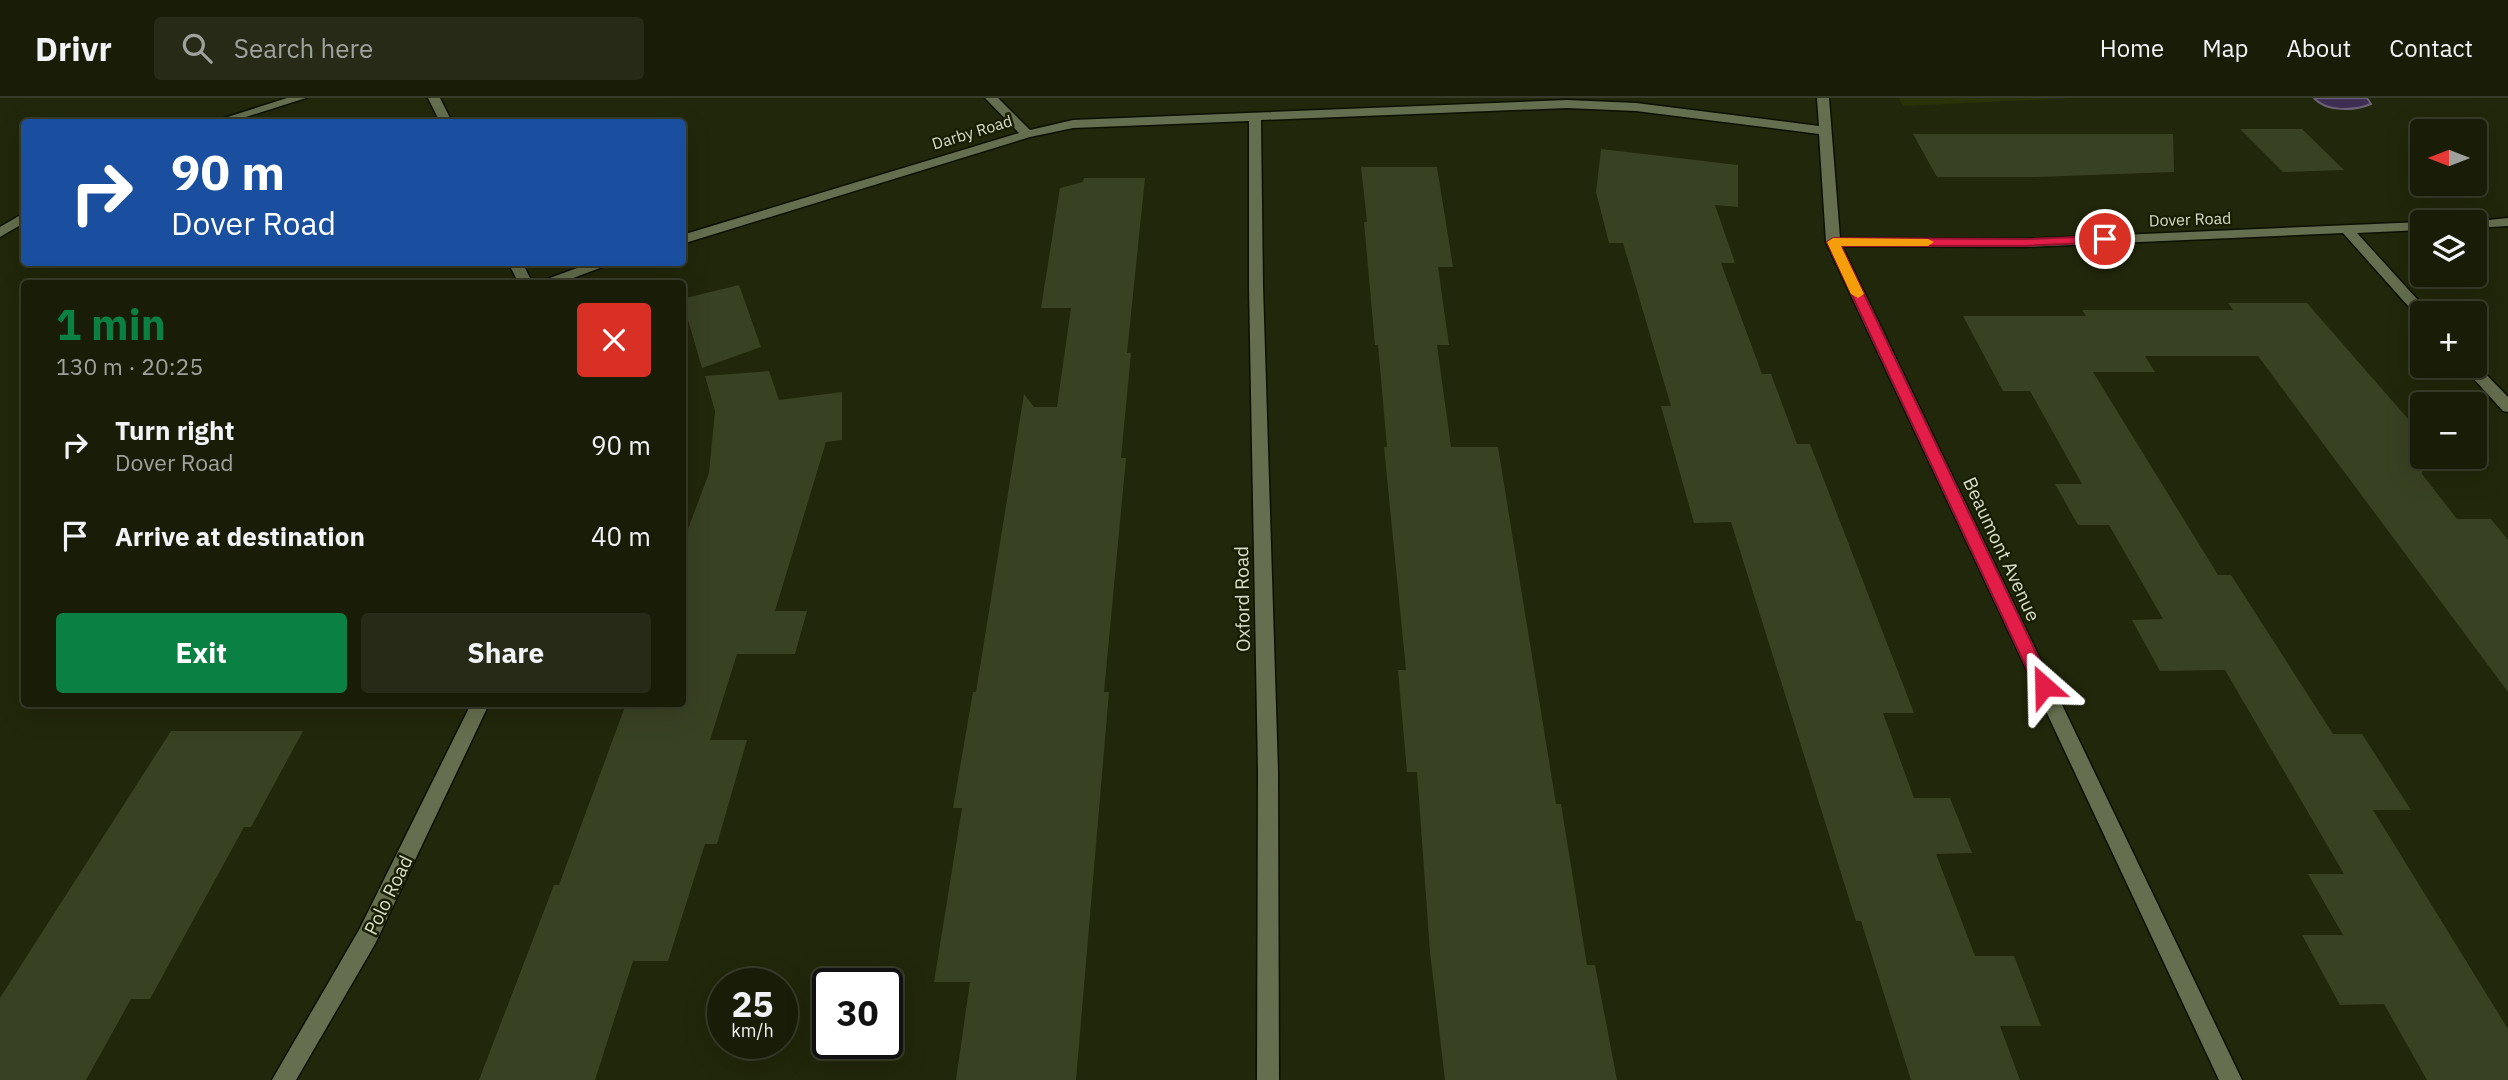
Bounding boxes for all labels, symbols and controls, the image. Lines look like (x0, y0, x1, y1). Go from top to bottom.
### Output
search box (154, 17, 644, 80)
text: Drivr (35, 27, 112, 70)
icon: search (178, 29, 216, 67)
text: Search here (234, 31, 373, 65)
text: Home (2100, 32, 2164, 64)
text: Map (2202, 32, 2248, 64)
text: About (2286, 32, 2351, 64)
text: Contact (2389, 32, 2473, 64)
street label: Darby Road (929, 110, 1015, 154)
north arrow (2410, 119, 2487, 196)
map controls (2410, 119, 2487, 469)
text: 90 m (171, 140, 285, 203)
icon: right (56, 147, 147, 238)
text: Dover Road (171, 202, 336, 244)
street label: Dover Road (2148, 208, 2232, 230)
pin (2075, 209, 2135, 269)
button: layers (2410, 210, 2487, 287)
icon: arrive (2086, 220, 2124, 258)
text: 1 min (56, 297, 166, 352)
button: + (2410, 301, 2487, 378)
button: close (577, 303, 651, 377)
text: 130 m · 20:25 (56, 351, 203, 381)
button: − (2410, 392, 2487, 469)
text: Turn right (115, 413, 234, 447)
icon: right (56, 426, 94, 464)
text: 90 m (591, 428, 651, 462)
text: Dover Road (115, 447, 234, 477)
street label: Beaumont Avenue (1958, 473, 2046, 625)
icon: arrive (56, 517, 94, 555)
text: Arrive at destination (115, 519, 365, 553)
text: 40 m (591, 519, 651, 553)
street label: Oxford Road (1229, 546, 1255, 652)
button: Exit (56, 613, 347, 693)
button: Share (361, 613, 651, 693)
position arrow (2007, 649, 2081, 723)
street label: Polo Road (358, 851, 418, 939)
speed limit sign: 30 (812, 968, 903, 1059)
text: 25 (731, 981, 774, 1027)
text: km/h (731, 1019, 774, 1042)

